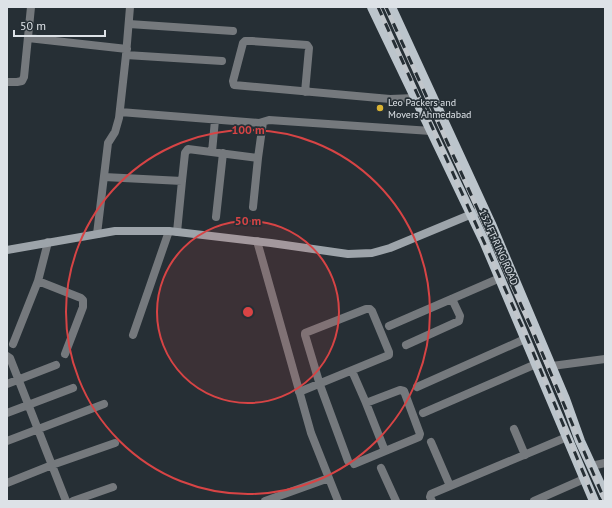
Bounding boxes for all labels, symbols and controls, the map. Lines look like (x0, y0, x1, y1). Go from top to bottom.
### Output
scale bar (14, 12, 105, 38)
text: 50 m (20, 18, 46, 33)
place label: Leo Packers and Movers Ahmedabad (388, 96, 472, 121)
marker: Leo Packers and Movers Ahmedabad (375, 103, 385, 113)
text: 100 m (231, 122, 265, 137)
street label: 132 FT. RING ROAD (476, 207, 521, 287)
text: 50 m (235, 213, 261, 228)
centre of rings (241, 305, 255, 319)

